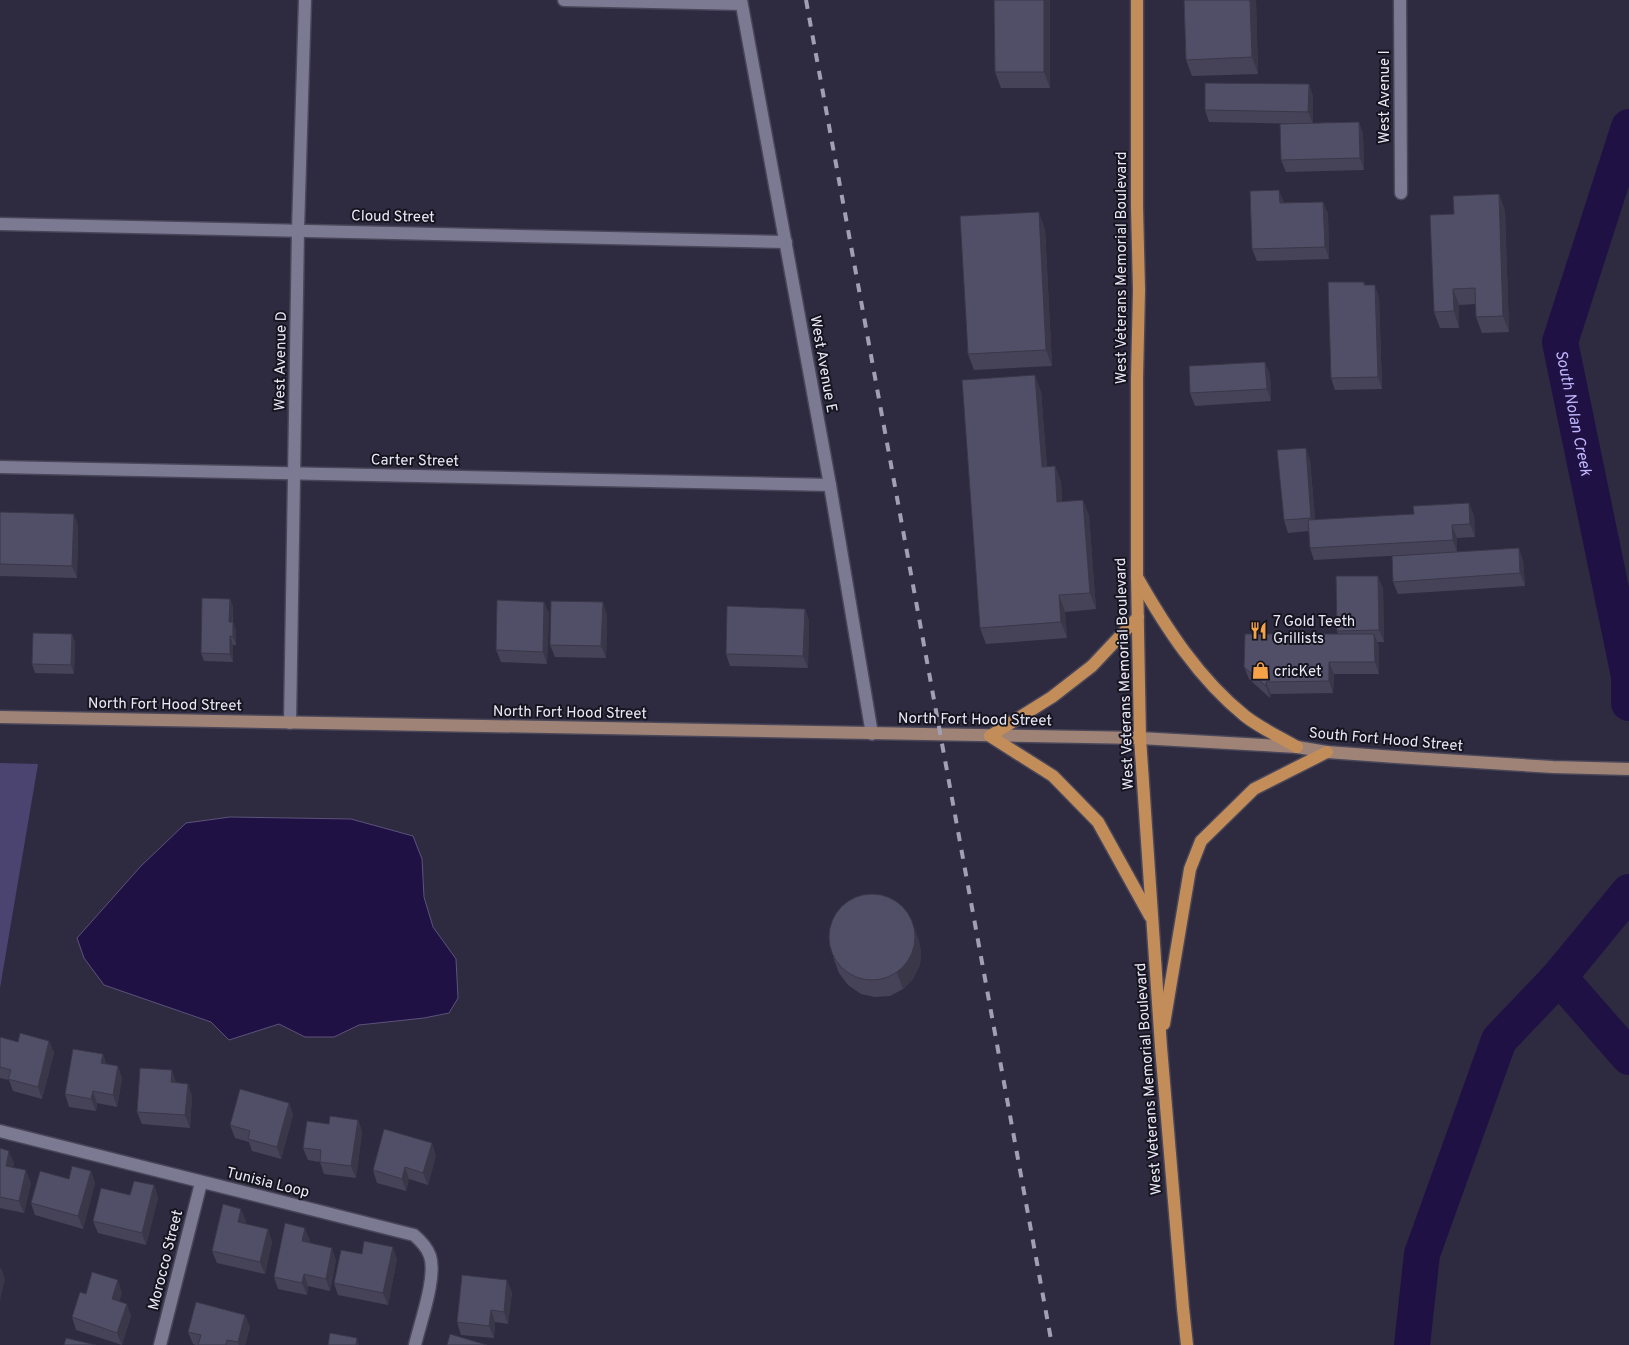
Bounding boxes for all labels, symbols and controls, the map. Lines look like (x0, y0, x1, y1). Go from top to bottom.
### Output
street label: West Avenue I (1376, 50, 1395, 144)
street label: West Veterans Memorial Boulevard (1113, 152, 1132, 384)
street label: Cloud Street (351, 207, 435, 228)
street label: West Avenue D (271, 311, 292, 411)
street label: West Avenue E (805, 314, 840, 414)
water label: South Nolan Creek (1550, 348, 1596, 479)
street label: Carter Street (371, 451, 459, 472)
street label: West Veterans Memorial Boulevard (1112, 557, 1139, 791)
place label: 7 Gold Teeth Grillists (1273, 613, 1355, 649)
restaurant icon: 7 Gold Teeth Grillists (1249, 620, 1269, 640)
shop icon: cricKet (1250, 661, 1270, 681)
place label: cricKet (1274, 663, 1322, 682)
street label: North Fort Hood Street (88, 695, 242, 716)
street label: North Fort Hood Street (493, 703, 647, 724)
street label: North Fort Hood Street (898, 710, 1052, 731)
street label: South Fort Hood Street (1308, 724, 1464, 757)
street label: West Veterans Memorial Boulevard (1132, 962, 1167, 1196)
street label: Tunisia Loop (224, 1164, 311, 1203)
street label: Morocco Street (145, 1208, 188, 1313)

